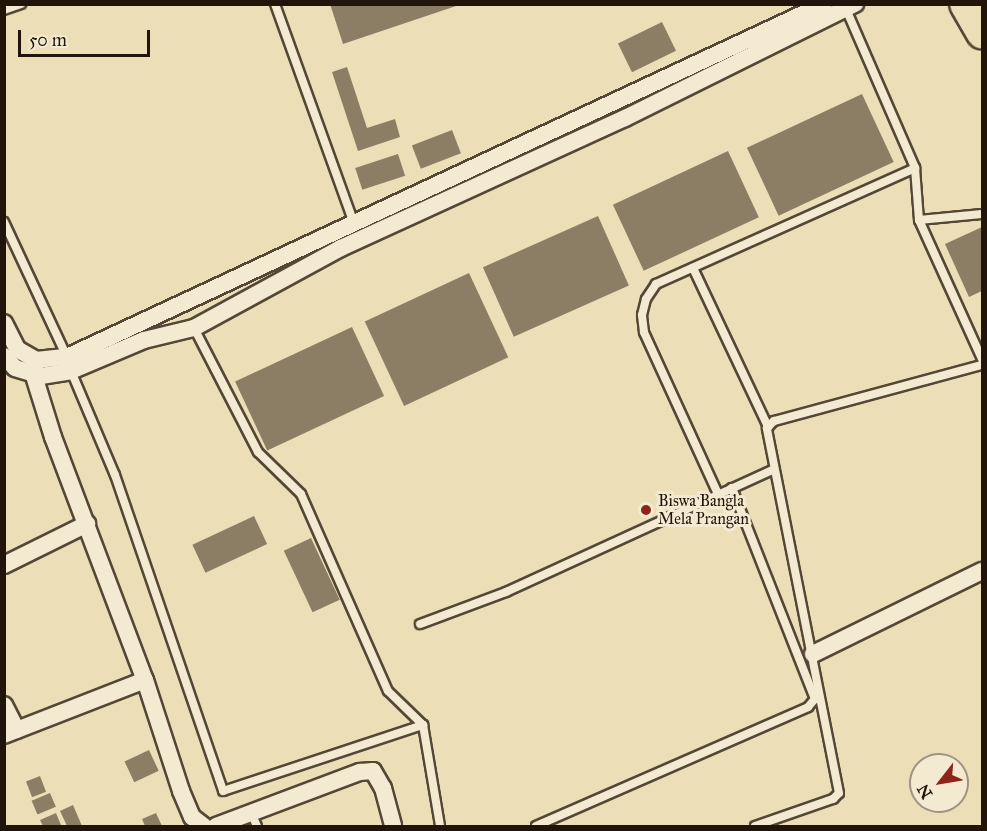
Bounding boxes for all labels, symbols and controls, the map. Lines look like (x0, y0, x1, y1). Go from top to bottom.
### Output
scale bar (21, 18, 153, 56)
text: 50 m (29, 29, 67, 51)
place label: Biswa Bangla Mela Prangan (658, 491, 749, 529)
marker: Biswa Bangla Mela Prangan (639, 503, 653, 517)
north arrow (909, 753, 969, 813)
text: N (913, 781, 937, 802)

